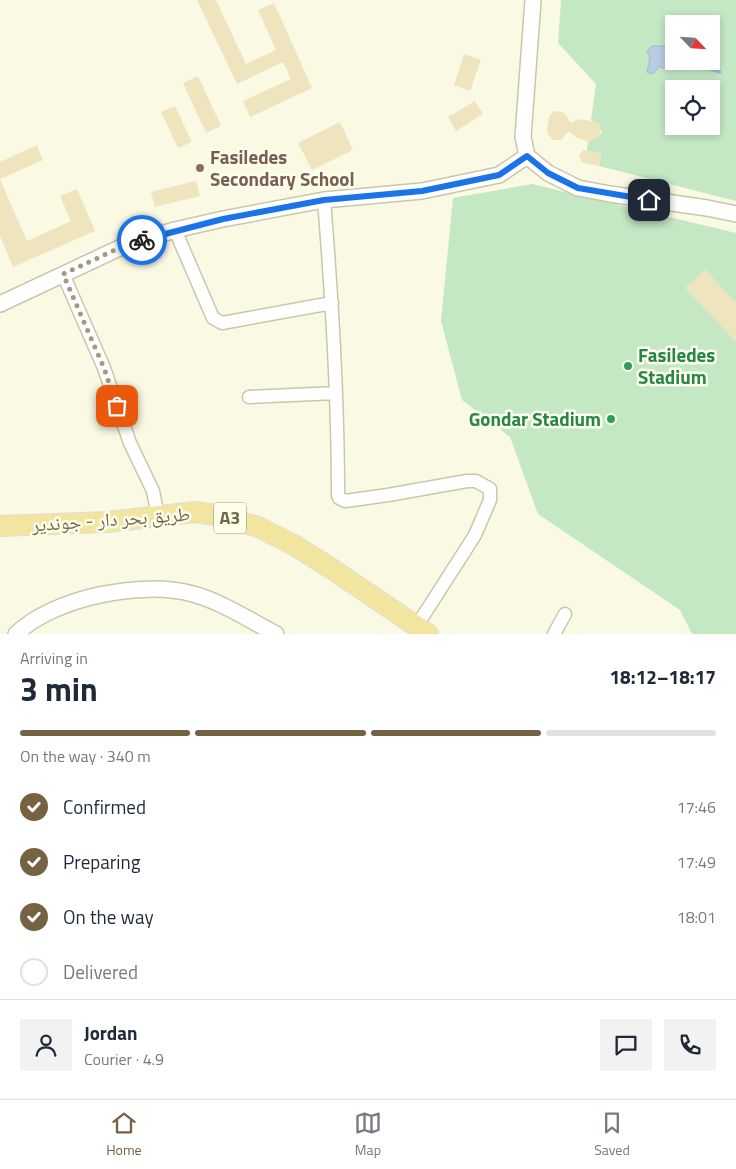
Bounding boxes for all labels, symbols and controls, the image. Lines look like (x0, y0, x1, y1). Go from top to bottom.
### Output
north arrow (665, 15, 720, 70)
map controls (665, 15, 720, 135)
button: locate (665, 80, 720, 135)
place label: Fasiledes Secondary School (210, 142, 355, 193)
marker: Fasiledes Secondary School (194, 162, 206, 174)
pin (628, 179, 670, 221)
icon: home (635, 186, 663, 214)
courier (117, 215, 167, 265)
icon: bike (128, 226, 156, 254)
place label: Fasiledes Stadium (638, 340, 715, 391)
marker: Fasiledes Stadium (622, 360, 634, 372)
pin (96, 385, 138, 427)
icon: bag (103, 392, 131, 420)
place label: Gondar Stadium (469, 404, 601, 433)
marker: Gondar Stadium (605, 413, 617, 425)
street label: طريق بحر دار - جوندير (30, 499, 191, 539)
road number: A3 (214, 502, 246, 534)
text: Arriving in (20, 646, 88, 670)
text: 18:12–18:17 (609, 662, 716, 691)
text: 3 min (20, 665, 98, 713)
text: On the way · 340 m (20, 744, 151, 768)
text: Confirmed (63, 792, 146, 821)
icon: check (20, 793, 48, 821)
text: 17:46 (677, 795, 716, 819)
text: Preparing (63, 847, 140, 876)
icon: check (20, 848, 48, 876)
text: 17:49 (677, 850, 716, 874)
text: On the way (63, 902, 154, 931)
icon: check (20, 903, 48, 931)
text: 18:01 (677, 905, 716, 929)
text: Delivered (63, 957, 138, 986)
text: Jordan (84, 1018, 137, 1047)
button: person (20, 1019, 72, 1071)
button: chat (600, 1019, 652, 1071)
button: phone (664, 1019, 716, 1071)
text: Courier · 4.9 (84, 1047, 164, 1071)
tab: Home (106, 1109, 142, 1160)
tab: Map (354, 1109, 382, 1160)
tab: Saved (594, 1109, 630, 1160)

